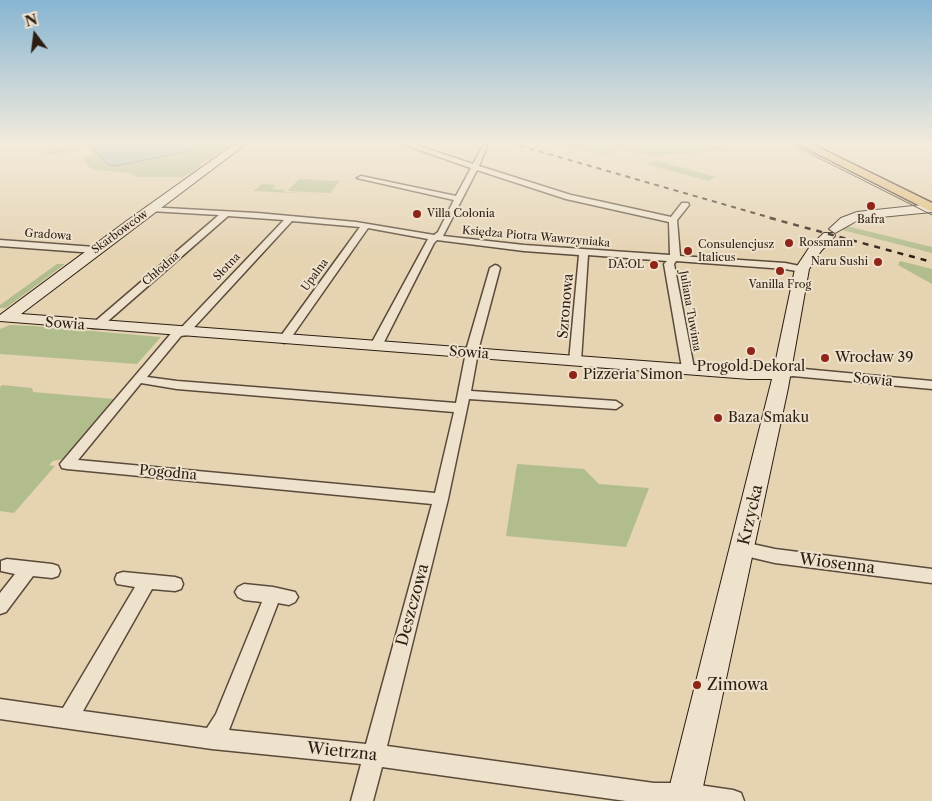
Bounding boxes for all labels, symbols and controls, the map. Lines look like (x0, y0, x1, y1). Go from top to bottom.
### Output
north arrow (10, 10, 60, 60)
text: N (23, 10, 39, 31)
marker: Bafra (865, 200, 877, 212)
street label: Skarbowców (89, 207, 151, 257)
place label: Villa Colonia (427, 207, 495, 221)
marker: Villa Colonia (411, 208, 423, 220)
place label: Bafra (857, 213, 885, 227)
street label: Księdza Piotra Wawrzyniaka (461, 224, 611, 250)
street label: Gradowa (24, 227, 72, 243)
place label: Rossmann (799, 236, 853, 250)
marker: Rossmann (783, 237, 795, 249)
place label: Consulencjusz Italicus (698, 238, 774, 264)
marker: Consulencjusz Italicus (682, 245, 694, 257)
street label: Chłodna (140, 249, 182, 289)
street label: Słotna (211, 250, 243, 284)
place label: Naru Sushi (811, 255, 868, 269)
street label: Upalna (299, 256, 331, 294)
marker: Naru Sushi (872, 256, 884, 268)
place label: DA:OL (608, 258, 644, 272)
marker: DA:OL (648, 259, 660, 271)
marker: Vanilla Frog (774, 265, 786, 277)
street label: Juliana Tuwima (676, 270, 704, 352)
street label: Szronowa (555, 273, 577, 339)
place label: Vanilla Frog (749, 278, 811, 292)
street label: Sowia (45, 314, 85, 334)
street label: Sowia (449, 343, 489, 363)
marker: Progold Dekoral (745, 345, 757, 357)
place label: Wrocław 39 (835, 350, 913, 366)
marker: Wrocław 39 (819, 352, 831, 364)
place label: Progold Dekoral (697, 359, 805, 375)
place label: Pizzeria Simon (583, 367, 683, 383)
marker: Pizzeria Simon (567, 369, 579, 381)
street label: Sowia (852, 370, 894, 390)
place label: Baza Smaku (728, 410, 809, 426)
marker: Baza Smaku (712, 412, 724, 424)
street label: Pogodna (138, 462, 198, 484)
street label: Krzycka (735, 483, 767, 547)
street label: Wiosenna (798, 550, 876, 578)
street label: Deszczowa (393, 562, 433, 648)
place label: Zimowa (707, 675, 768, 695)
marker: Zimowa (691, 679, 703, 691)
street label: Wietrzna (306, 739, 378, 765)

